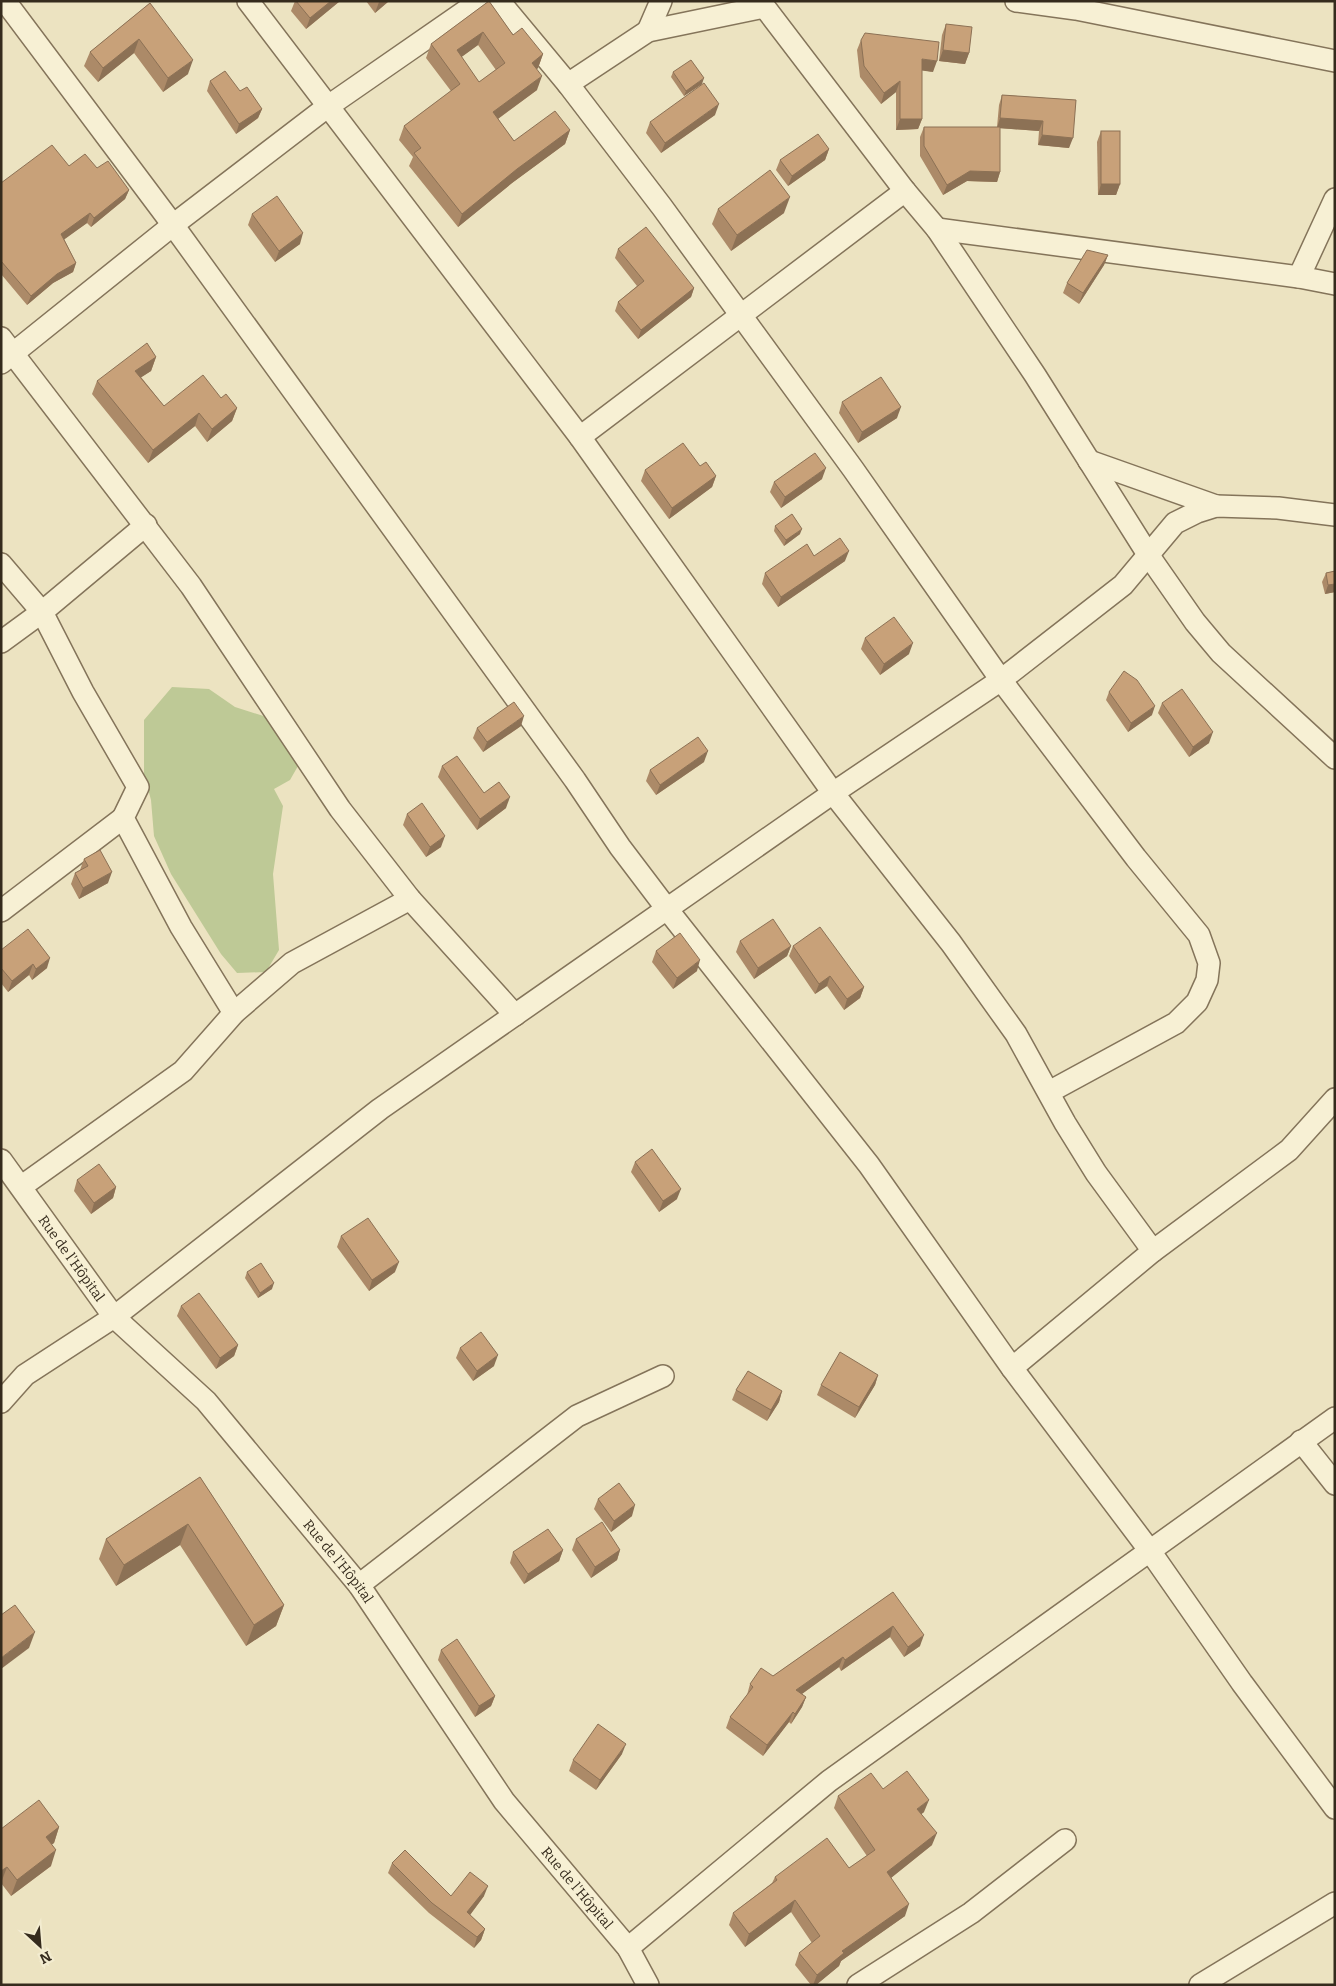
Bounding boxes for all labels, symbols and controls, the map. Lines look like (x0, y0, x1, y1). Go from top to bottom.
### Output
street label: Rue de l'Hôpital (35, 1212, 108, 1305)
street label: Rue de l'Hôpital (299, 1517, 377, 1606)
street label: Rue de l'Hôpital (537, 1844, 616, 1933)
north arrow (15, 1921, 65, 1971)
text: N (37, 1947, 54, 1967)

